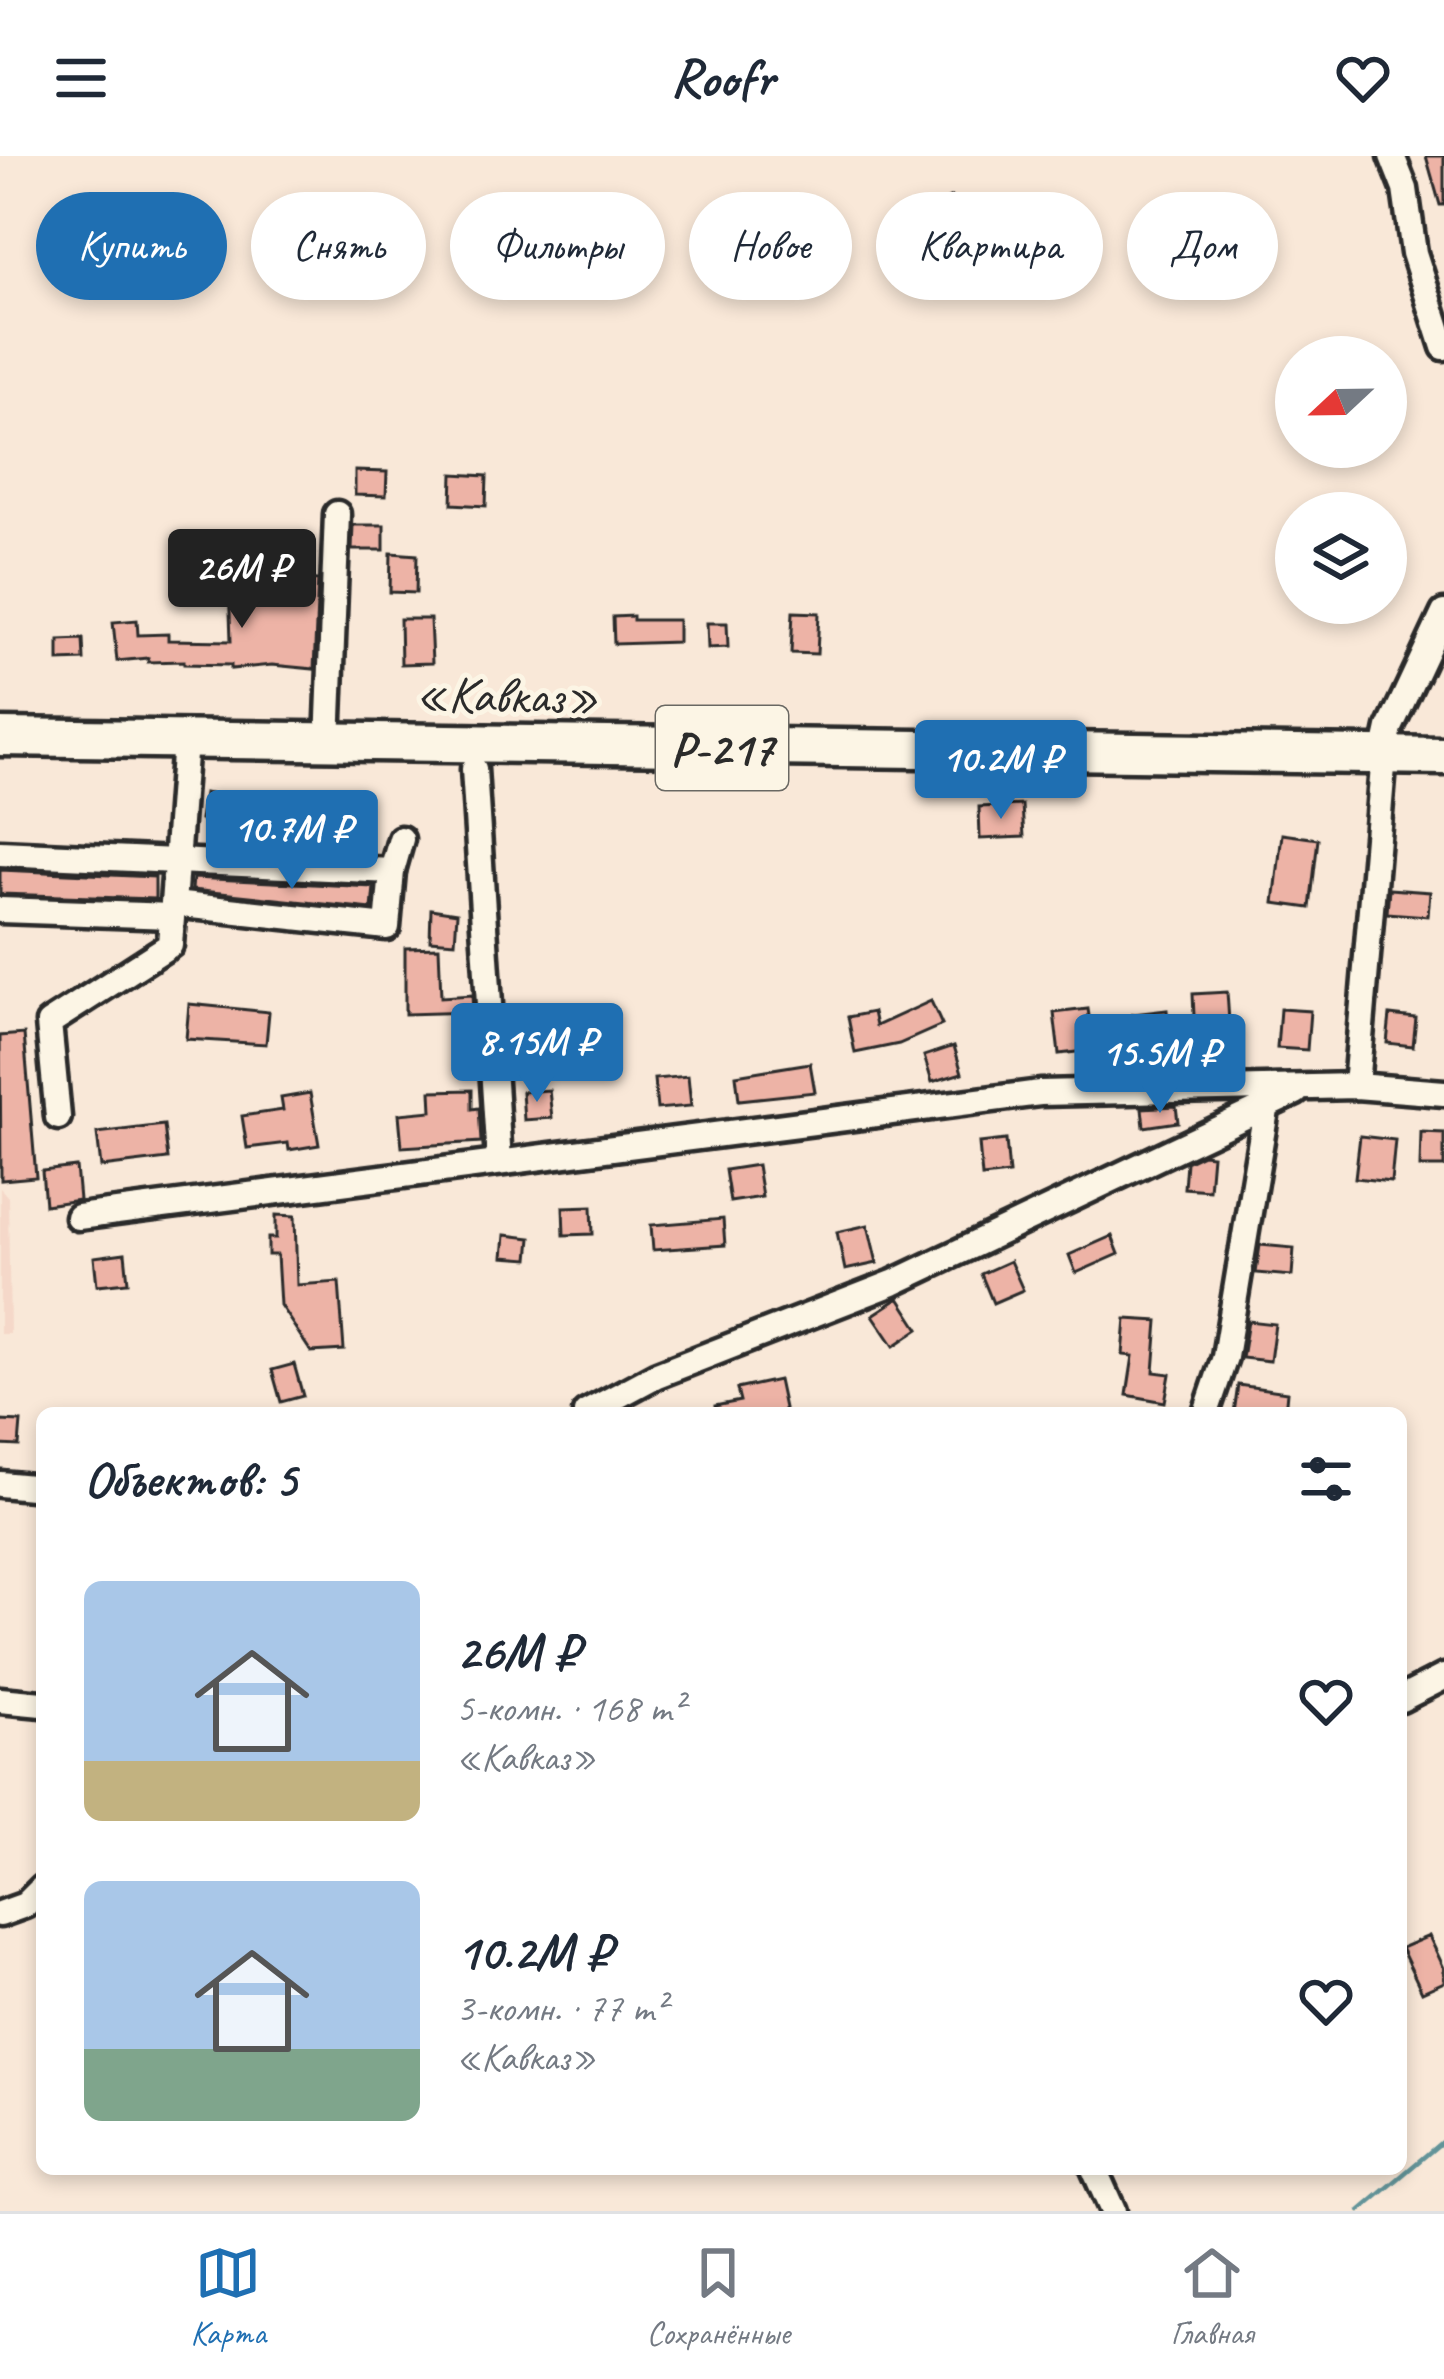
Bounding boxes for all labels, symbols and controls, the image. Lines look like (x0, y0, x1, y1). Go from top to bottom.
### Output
text: Roofr (670, 44, 774, 112)
icon: menu (48, 45, 114, 111)
icon: heart (1330, 45, 1396, 111)
chip: Купить (36, 192, 227, 300)
chip: Снять (251, 192, 426, 300)
chip: Фильтры (450, 192, 665, 300)
chip: Новое (689, 192, 852, 300)
chip: Квартира (876, 192, 1103, 300)
chip: Дом (1127, 192, 1278, 300)
north arrow (1275, 336, 1407, 468)
map controls (1275, 336, 1407, 624)
button: layers (1275, 492, 1407, 624)
pin: 26M ₽ (158, 529, 326, 631)
text: 26M ₽ (195, 543, 289, 592)
street label: «Кавказ» (415, 661, 599, 729)
road number: Р-217 (656, 706, 788, 790)
pin: 10.2M ₽ (890, 720, 1112, 822)
text: 10.2M ₽ (942, 734, 1060, 783)
pin: 10.7M ₽ (181, 790, 403, 892)
text: 10.7M ₽ (233, 804, 351, 853)
pin: 8.15M ₽ (426, 1003, 648, 1105)
pin: 15.5M ₽ (1049, 1014, 1271, 1116)
text: 8.15M ₽ (478, 1017, 596, 1066)
text: 15.5M ₽ (1101, 1028, 1219, 1077)
icon: filters (1293, 1446, 1359, 1512)
text: Объектов: 5 (84, 1447, 296, 1511)
text: 26M ₽ (456, 1620, 579, 1684)
icon: home (180, 1629, 324, 1773)
icon: heart (1293, 1668, 1359, 1734)
text: 5-комн. · 168 m² (456, 1684, 684, 1733)
text: «Кавказ» (456, 1733, 596, 1782)
text: 10.2M ₽ (456, 1920, 611, 1984)
icon: home (180, 1929, 324, 2073)
icon: heart (1293, 1968, 1359, 2034)
text: 3-комн. · 77 m² (456, 1984, 666, 2033)
text: «Кавказ» (456, 2033, 596, 2082)
tab: Карта (190, 2240, 266, 2354)
tab: Сохранённые (647, 2240, 790, 2354)
tab: Главная (1171, 2240, 1254, 2354)

